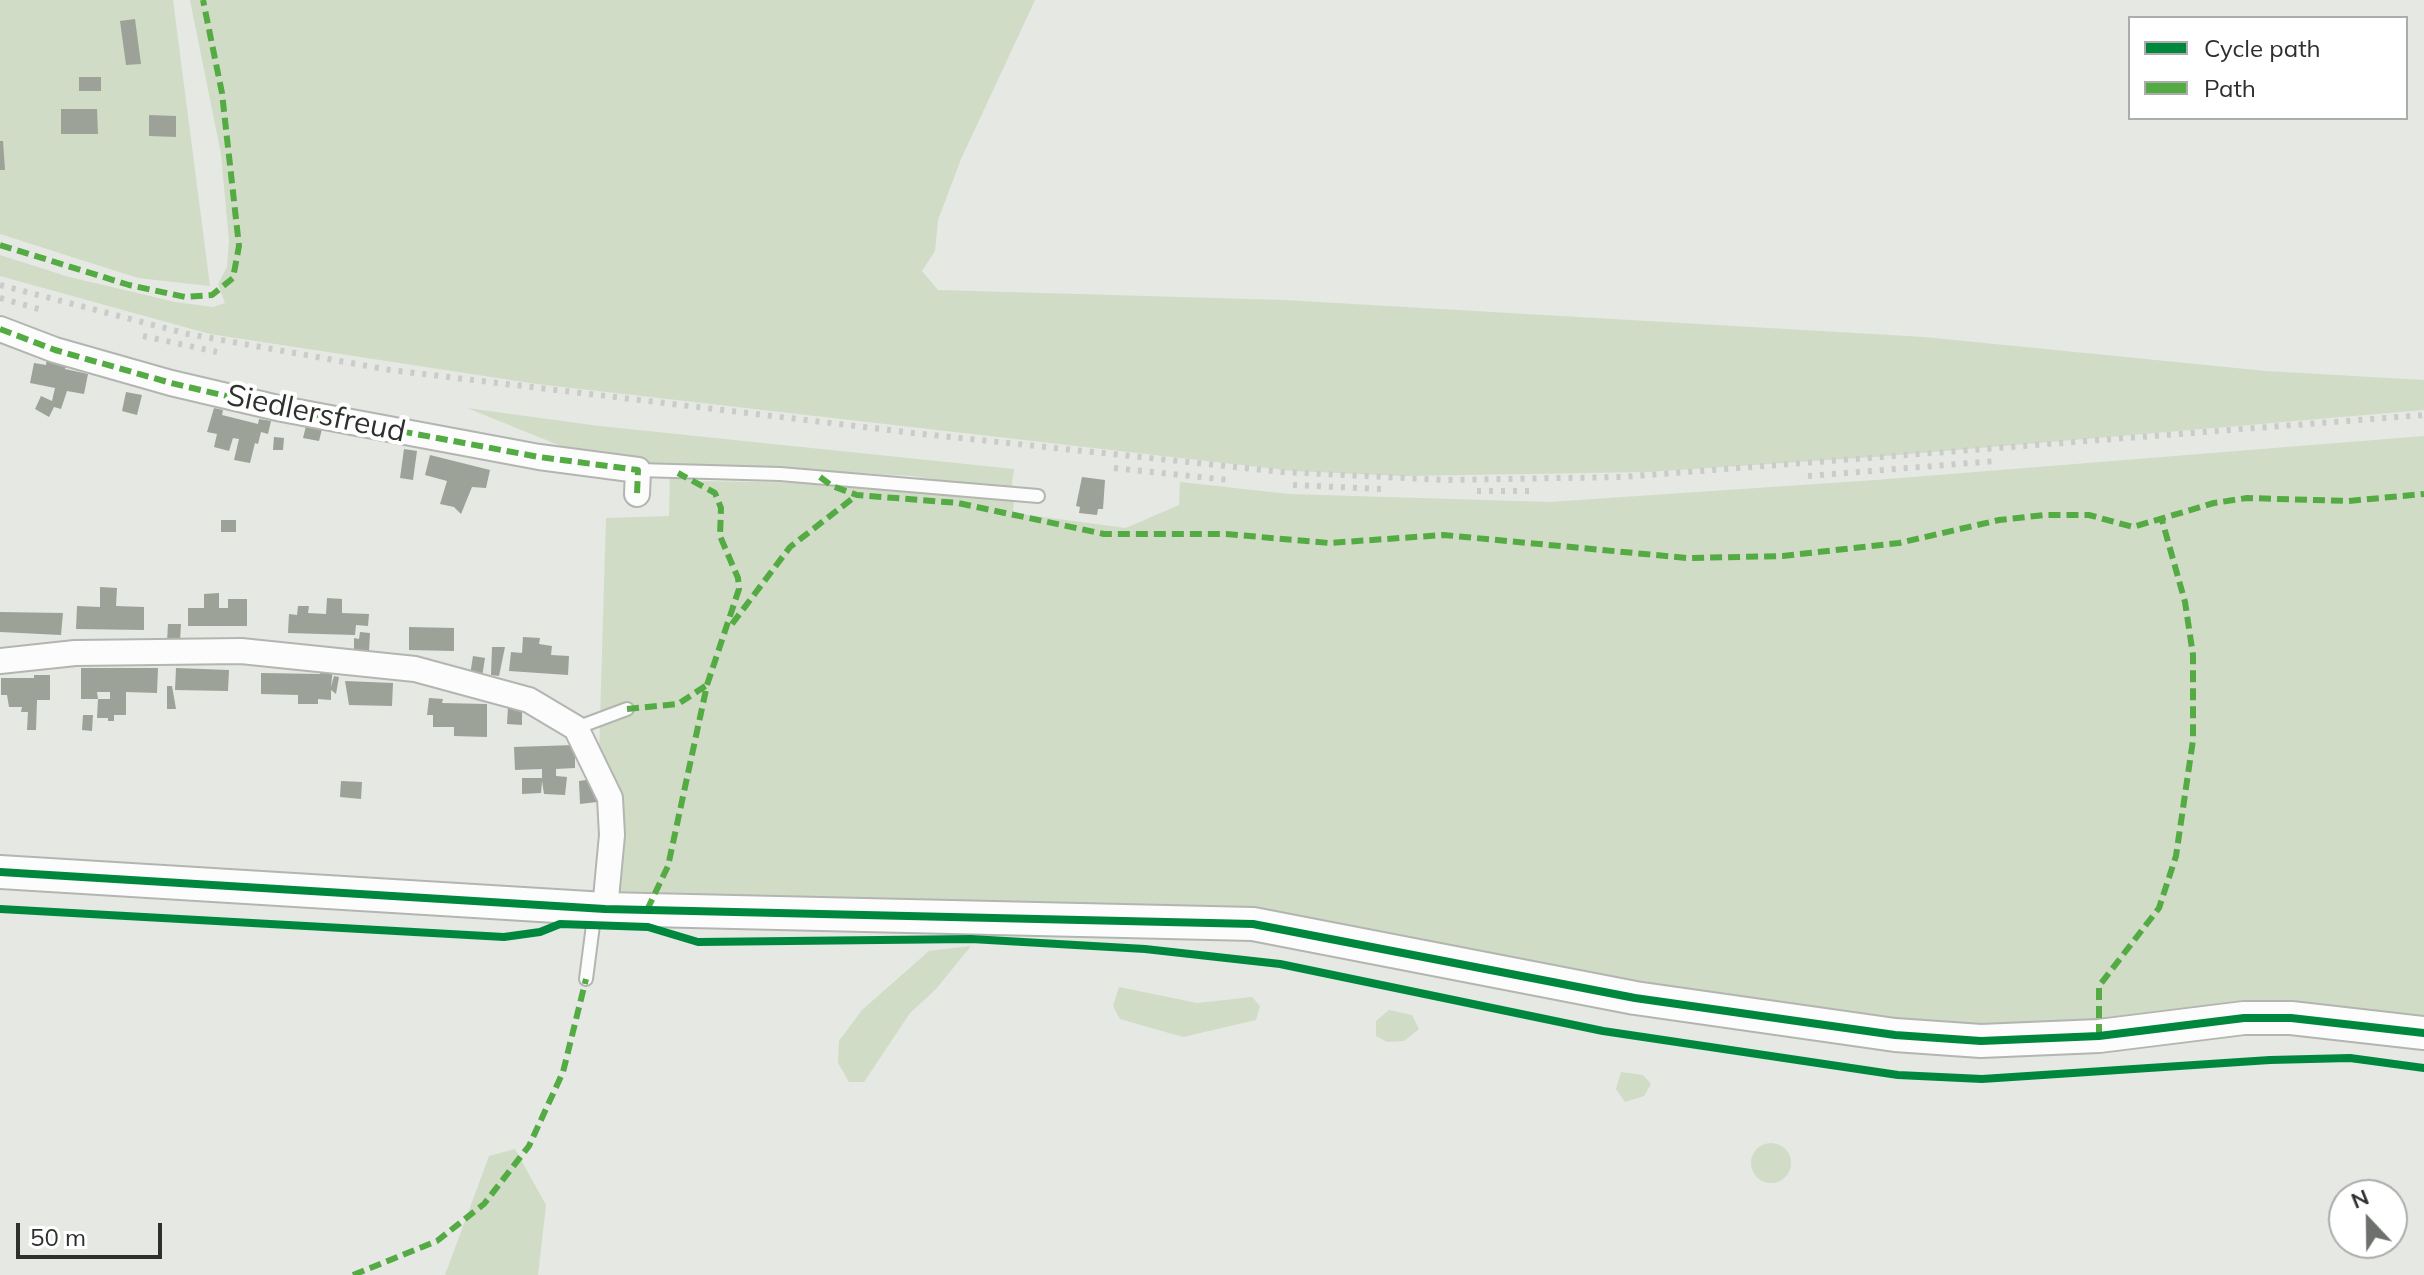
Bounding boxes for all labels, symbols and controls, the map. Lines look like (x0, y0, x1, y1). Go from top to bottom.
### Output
legend (2128, 16, 2408, 120)
text: Cycle path (2204, 33, 2321, 63)
text: Path (2204, 73, 2256, 103)
street label: Siedlersfreud (223, 378, 409, 450)
north arrow (2328, 1179, 2408, 1259)
text: N (2347, 1183, 2373, 1215)
scale bar (20, 1207, 166, 1257)
text: 50 m (30, 1222, 86, 1252)

